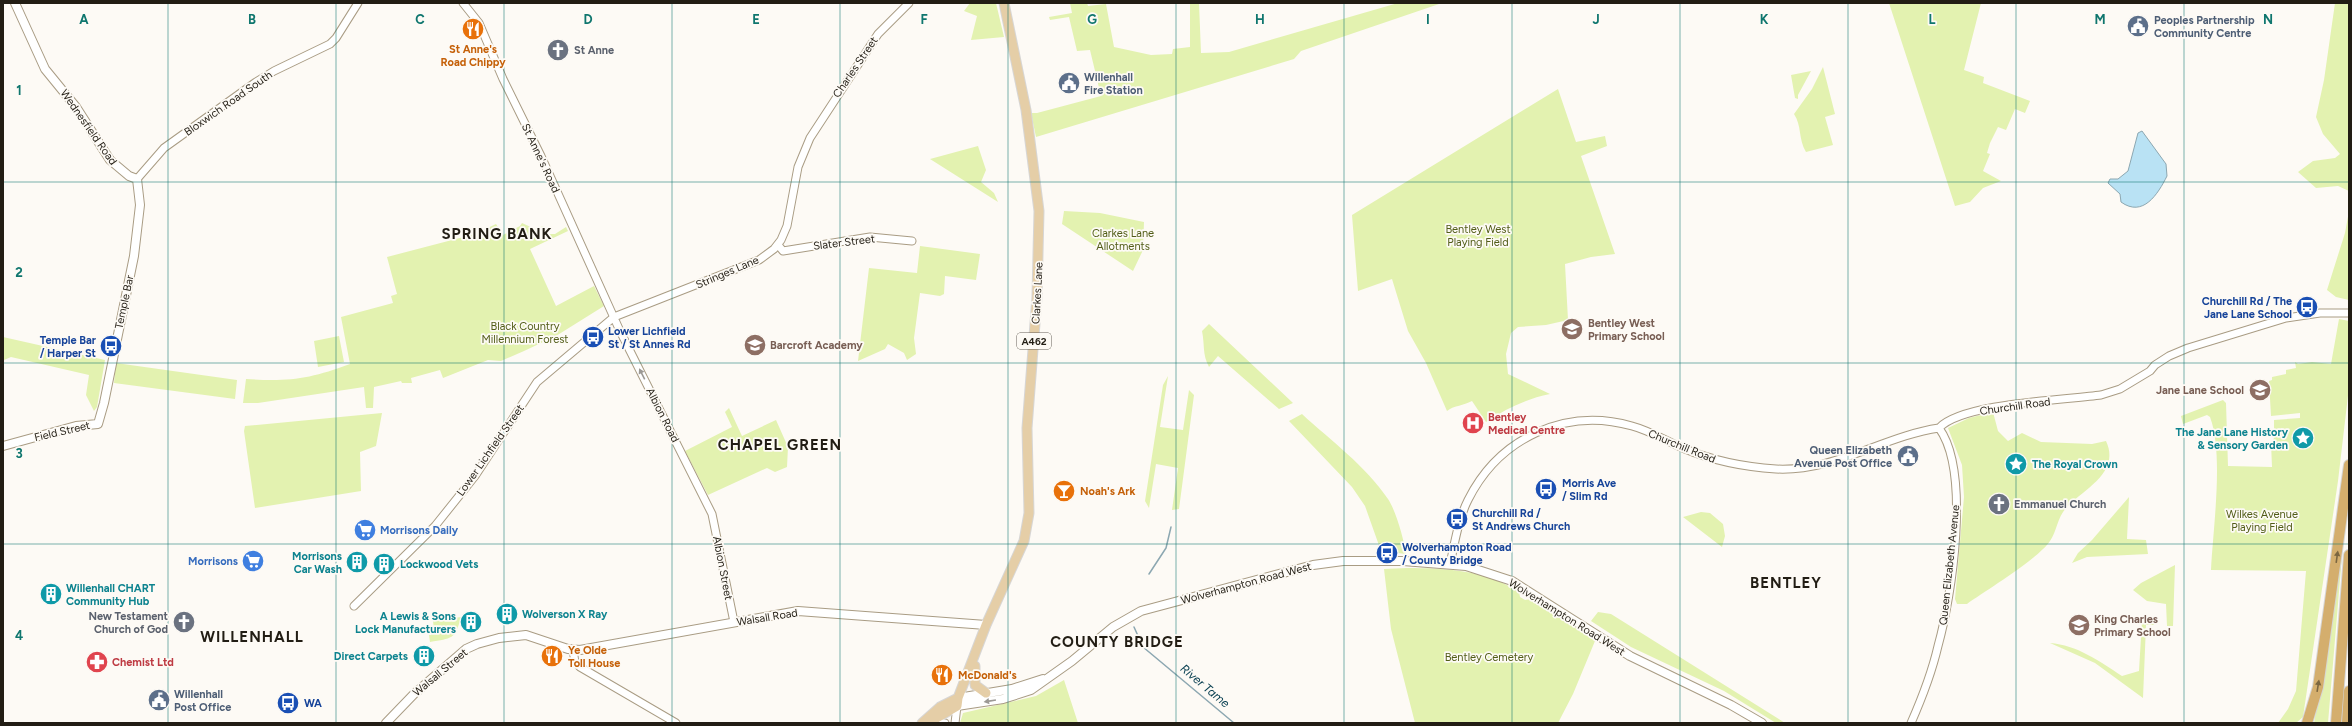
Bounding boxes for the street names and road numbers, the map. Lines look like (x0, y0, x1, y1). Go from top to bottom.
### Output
street label: Charles Street (830, 34, 881, 100)
street label: Bloxwich Road South (182, 68, 275, 139)
street label: Wednesfield Road (58, 87, 120, 168)
street label: St Anne's Road (519, 122, 562, 195)
street label: Slater Street (812, 232, 876, 253)
street label: Stringes Lane (694, 253, 761, 292)
street label: Clarkes Lane (1029, 262, 1046, 324)
street label: Temple Bar (112, 274, 137, 330)
road number: A462 (1017, 333, 1051, 349)
street label: Albion Road (643, 386, 682, 445)
street label: Churchill Road (1979, 395, 2051, 418)
street label: Lower Lichfield Street (454, 402, 527, 498)
street label: Field Street (33, 419, 91, 444)
street label: Churchill Road (1646, 427, 1717, 466)
street label: Queen Elizabeth Avenue (1937, 504, 1962, 626)
street label: Albion Street (710, 535, 735, 601)
street label: Wolverhampton Road West (1179, 560, 1313, 607)
street label: Wolverhampton Road West (1506, 576, 1627, 659)
street label: Walsall Road (736, 606, 799, 629)
street label: Walsall Street (410, 646, 470, 699)

